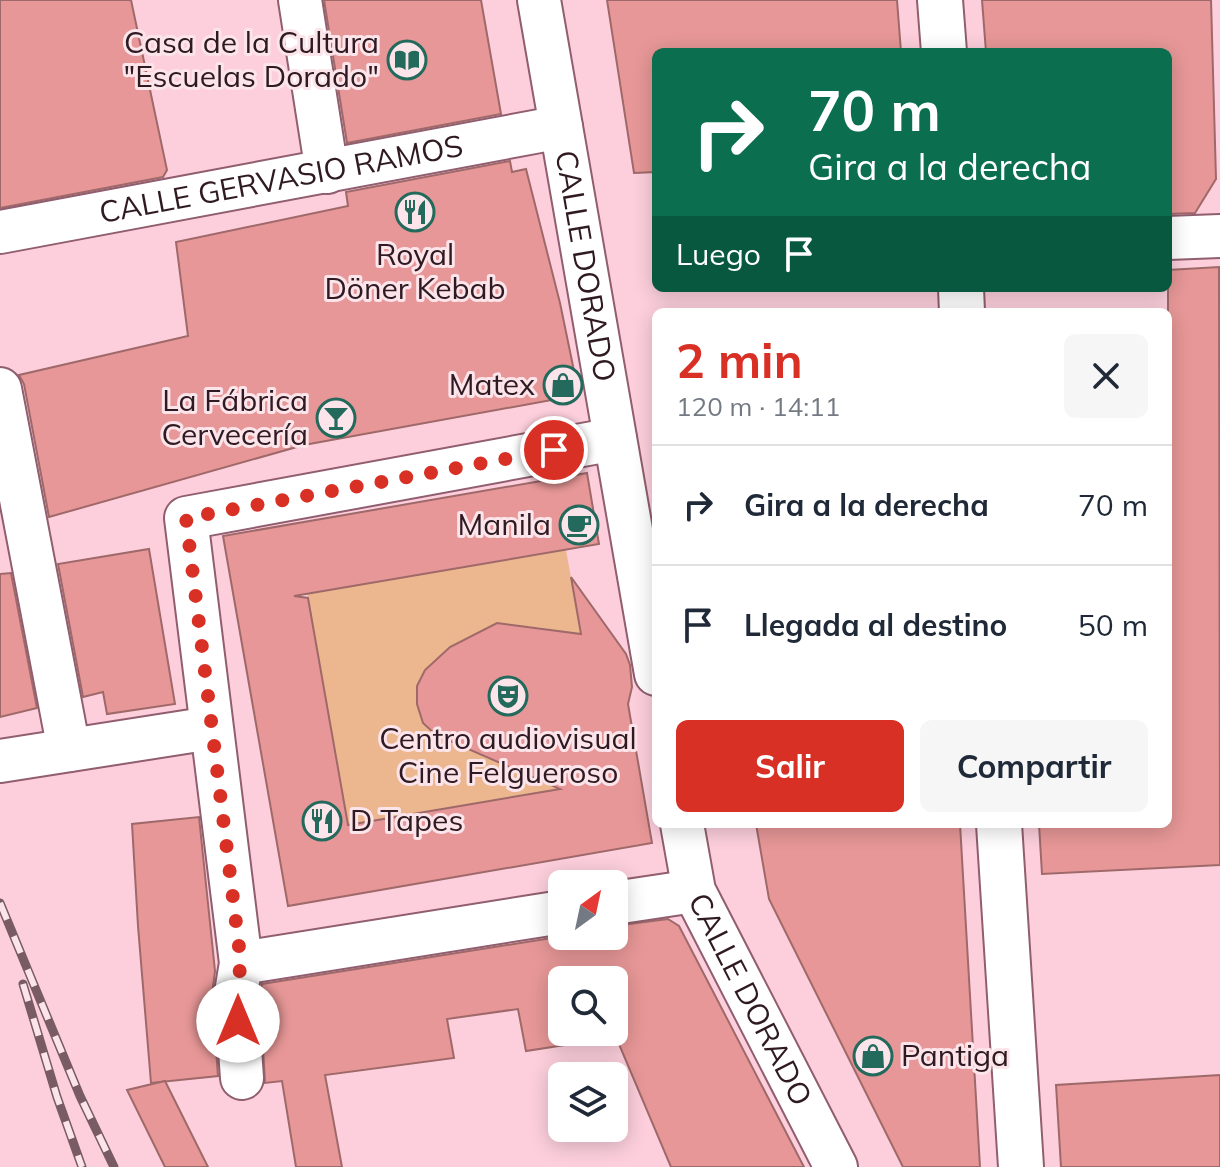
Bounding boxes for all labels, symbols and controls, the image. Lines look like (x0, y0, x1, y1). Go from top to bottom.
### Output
place label: Casa de la Cultura "Escuelas Dorado" (123, 23, 379, 95)
library icon: Casa de la Cultura "Escuelas Dorado" (386, 39, 428, 81)
text: 70 m (808, 75, 941, 145)
icon: right (676, 80, 780, 184)
street label: CALLE GERVASIO RAMOS (96, 126, 466, 231)
text: Gira a la derecha (808, 144, 1091, 189)
street label: CALLE DORADO (547, 147, 625, 384)
restaurant icon: Royal Döner Kebab (394, 191, 436, 233)
icon: arrive (777, 232, 821, 276)
place label: Royal Döner Kebab (324, 235, 506, 307)
text: Luego (676, 235, 761, 273)
text: 2 min (676, 330, 803, 390)
button: close (1064, 334, 1148, 418)
shop icon: Matex (542, 364, 584, 406)
place label: Matex (449, 365, 535, 403)
place label: La Fábrica Cervecería (161, 381, 308, 453)
text: 120 m · 14:11 (676, 390, 840, 423)
bar icon: La Fábrica Cervecería (315, 397, 357, 439)
pin (520, 416, 588, 484)
icon: arrive (532, 428, 576, 472)
icon: right (676, 483, 720, 527)
text: Gira a la derecha (744, 486, 989, 524)
text: 70 m (1078, 486, 1148, 524)
cafe icon: Manila (558, 504, 600, 546)
place label: Manila (457, 505, 551, 543)
icon: arrive (676, 603, 720, 647)
text: Llegada al destino (744, 606, 1007, 644)
text: 50 m (1078, 606, 1148, 644)
theatre icon: Centro audiovisual Cine Felgueroso (487, 675, 529, 717)
place label: Centro audiovisual Cine Felgueroso (379, 719, 637, 791)
button: Salir (676, 720, 904, 812)
button: Compartir (920, 720, 1148, 812)
restaurant icon: D Tapes (301, 800, 343, 842)
place label: D Tapes (350, 801, 463, 839)
north arrow (548, 870, 628, 950)
map controls (548, 870, 628, 1142)
street label: CALLE DORADO (680, 886, 821, 1112)
button: search (548, 966, 628, 1046)
position arrow (196, 979, 280, 1063)
shop icon: Pantiga (852, 1035, 894, 1077)
place label: Pantiga (901, 1036, 1009, 1074)
button: layers (548, 1062, 628, 1142)

